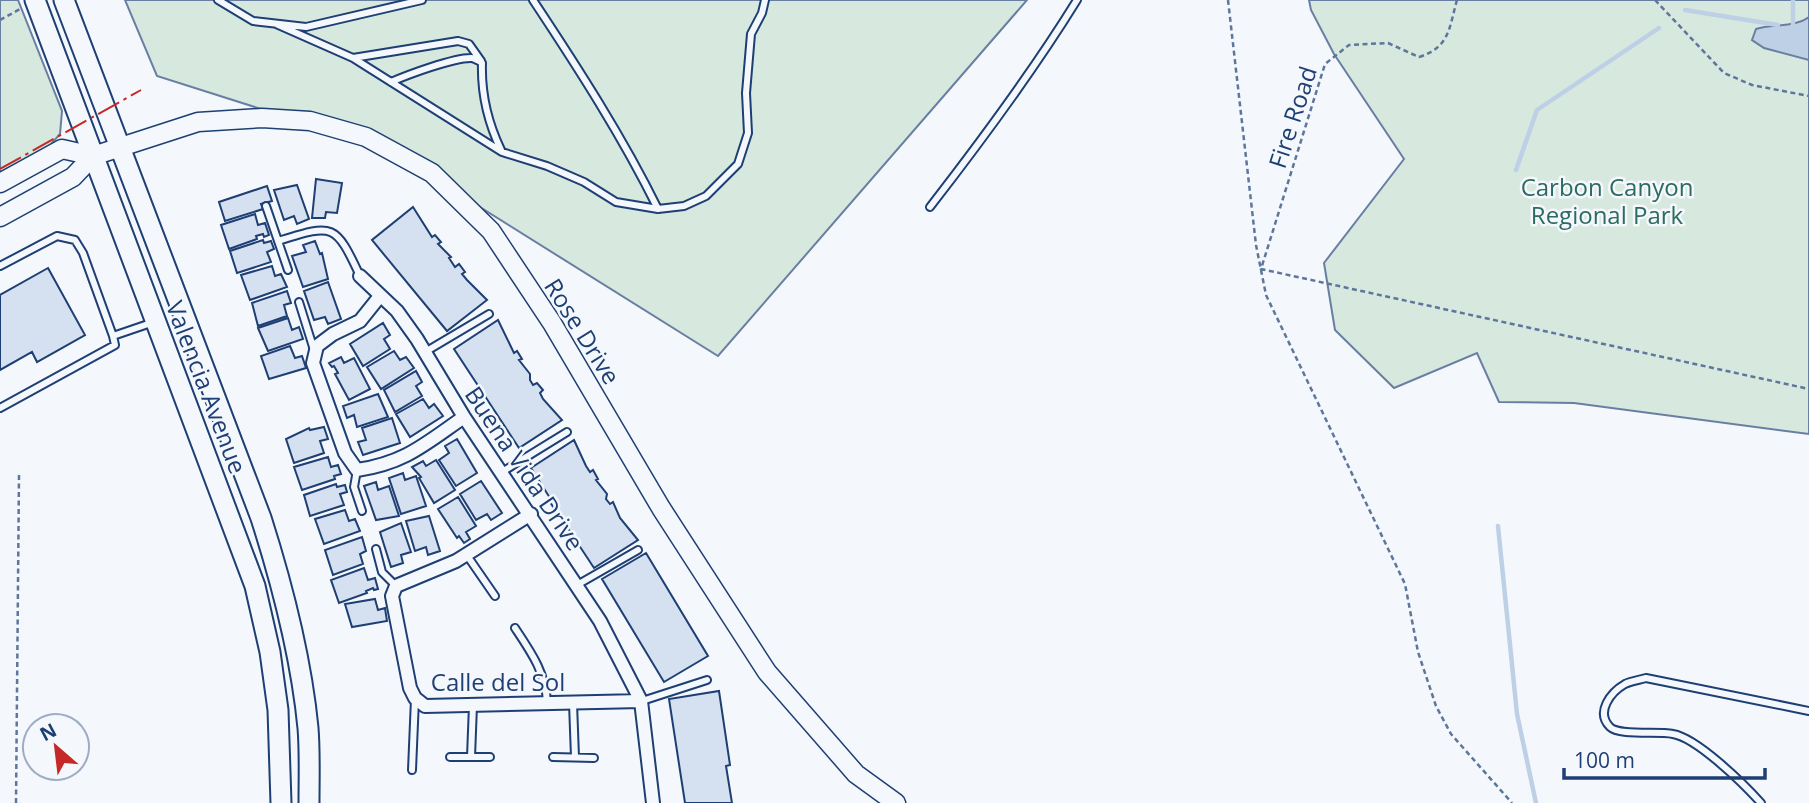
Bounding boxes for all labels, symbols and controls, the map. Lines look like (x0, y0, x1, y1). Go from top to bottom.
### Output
street label: Fire Road (1260, 62, 1324, 172)
park label: Carbon Canyon Regional Park (1521, 170, 1693, 231)
street label: Rose Drive (537, 272, 629, 390)
street label: Valencia Avenue (159, 296, 255, 478)
street label: Buena Vida Drive (458, 379, 592, 557)
street label: Calle del Sol (431, 665, 565, 698)
north arrow (21, 712, 91, 782)
text: N (35, 717, 61, 747)
scale bar (1564, 736, 1765, 780)
text: 100 m (1574, 746, 1635, 774)

